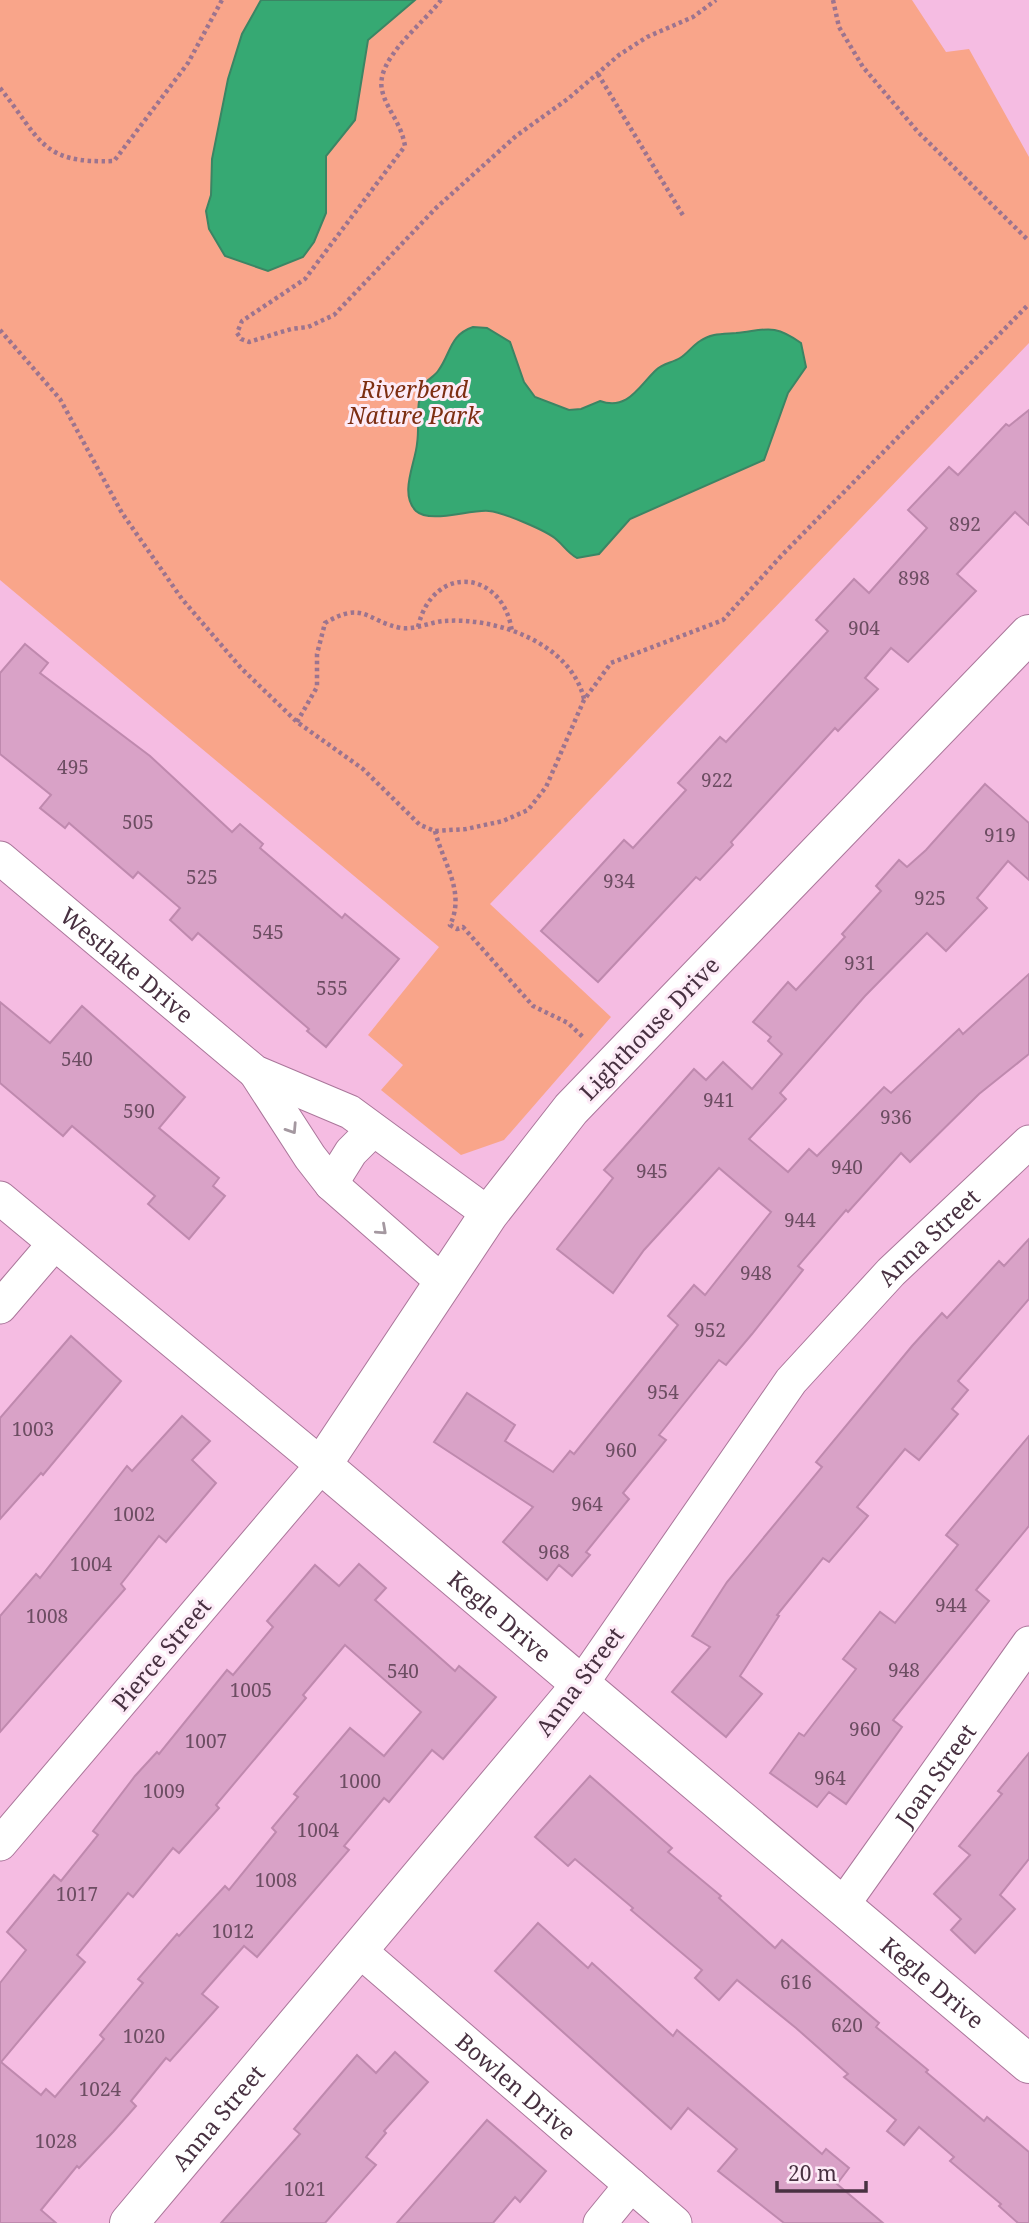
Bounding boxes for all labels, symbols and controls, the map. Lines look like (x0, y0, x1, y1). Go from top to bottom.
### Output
park label: Riverbend Nature Park (347, 373, 481, 431)
house number: 892 (949, 511, 981, 537)
house number: 898 (898, 565, 930, 591)
house number: 904 (848, 615, 880, 641)
house number: 495 (57, 754, 89, 780)
house number: 922 (701, 767, 733, 793)
house number: 505 (122, 809, 154, 835)
house number: 919 (984, 822, 1016, 848)
house number: 525 (186, 864, 218, 890)
house number: 934 (603, 868, 635, 894)
house number: 925 (914, 885, 946, 911)
street label: Westlake Drive (53, 899, 201, 1030)
house number: 545 (252, 919, 284, 945)
street label: Lighthouse Drive (572, 949, 726, 1107)
house number: 931 (844, 950, 876, 976)
house number: 555 (316, 975, 348, 1001)
house number: 540 (61, 1046, 93, 1072)
house number: 941 (703, 1087, 735, 1113)
house number: 590 (123, 1098, 155, 1124)
house number: 936 (880, 1104, 912, 1130)
one-way arrow (283, 1121, 296, 1134)
house number: 940 (831, 1154, 863, 1180)
house number: 945 (636, 1158, 668, 1184)
street label: Anna Street (870, 1181, 986, 1293)
house number: 944 (784, 1207, 816, 1233)
one-way arrow (373, 1221, 386, 1234)
house number: 948 (740, 1260, 772, 1286)
house number: 952 (694, 1317, 726, 1343)
house number: 954 (647, 1379, 679, 1405)
house number: 1003 (12, 1416, 54, 1442)
house number: 960 (605, 1437, 637, 1463)
house number: 964 (571, 1491, 603, 1517)
house number: 1002 (113, 1501, 155, 1527)
house number: 968 (538, 1539, 570, 1565)
house number: 1004 (70, 1551, 113, 1577)
street label: Kegle Drive (442, 1563, 559, 1669)
street label: Pierce Street (104, 1591, 218, 1717)
house number: 944 (935, 1592, 967, 1618)
house number: 1008 (26, 1603, 68, 1629)
street label: Anna Street (527, 1620, 631, 1742)
house number: 948 (888, 1657, 920, 1683)
house number: 540 (387, 1658, 419, 1684)
house number: 1005 (230, 1677, 272, 1703)
house number: 960 (849, 1716, 881, 1742)
street label: Joan Street (887, 1717, 983, 1834)
house number: 1007 (185, 1728, 227, 1754)
house number: 964 (814, 1765, 846, 1791)
house number: 1000 (339, 1768, 381, 1794)
house number: 1009 (143, 1778, 185, 1804)
house number: 1004 (297, 1817, 340, 1843)
house number: 1008 (255, 1867, 297, 1893)
house number: 1017 (56, 1881, 98, 1907)
house number: 1012 (212, 1918, 254, 1944)
street label: Kegle Drive (874, 1929, 991, 2035)
house number: 616 (780, 1969, 812, 1995)
house number: 620 (831, 2012, 863, 2038)
house number: 1020 (123, 2023, 165, 2049)
street label: Bowlen Drive (450, 2025, 583, 2147)
street label: Anna Street (164, 2058, 272, 2177)
house number: 1024 (79, 2076, 122, 2102)
house number: 1028 (35, 2128, 77, 2154)
scale bar (777, 2150, 866, 2194)
text: 20 m (788, 2159, 837, 2187)
house number: 1021 (284, 2176, 326, 2202)

